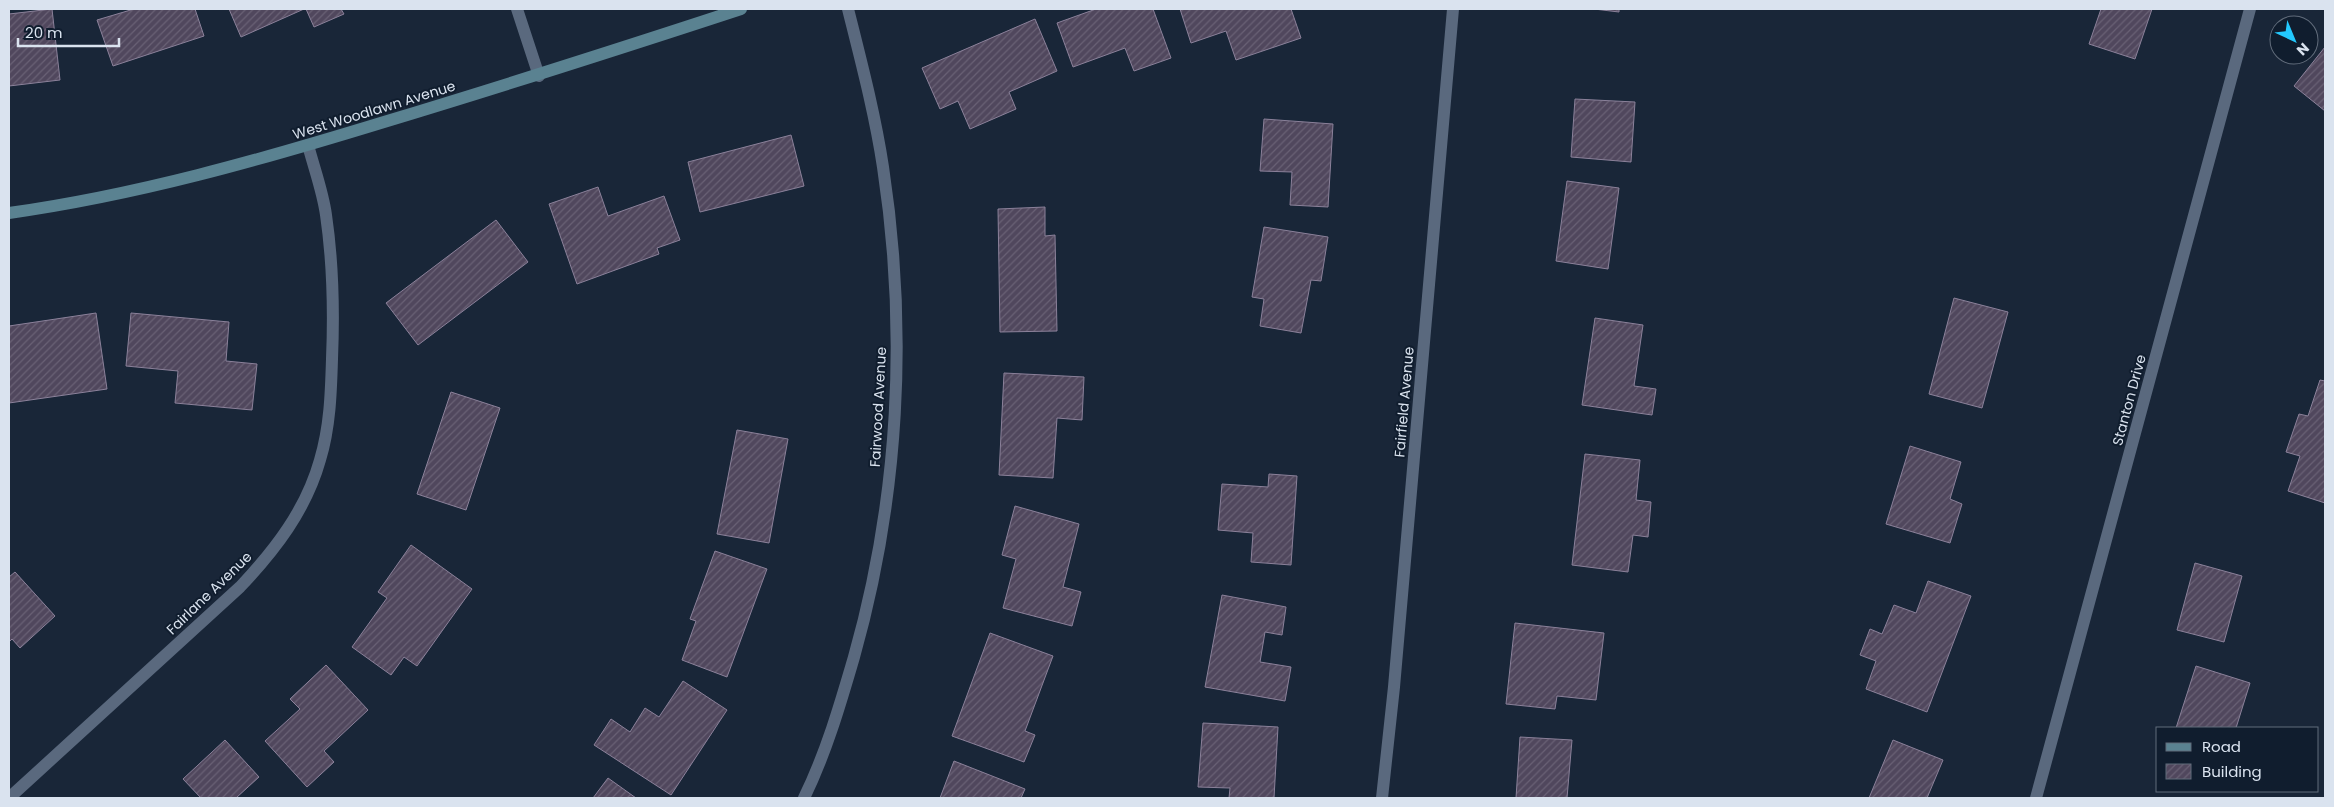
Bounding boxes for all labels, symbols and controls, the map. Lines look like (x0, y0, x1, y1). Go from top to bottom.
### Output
scale bar (18, 15, 119, 47)
north arrow (2269, 15, 2319, 65)
text: 20 m (25, 22, 63, 43)
text: N (2292, 39, 2314, 60)
street label: West Woodlawn Avenue (290, 76, 458, 144)
street label: Fairfield Avenue (1389, 345, 1419, 458)
street label: Fairwood Avenue (865, 346, 891, 468)
street label: Stanton Drive (2107, 352, 2151, 448)
street label: Fairlane Avenue (162, 547, 256, 639)
legend (2156, 727, 2319, 792)
text: Road (2202, 736, 2241, 757)
text: Building (2202, 761, 2262, 782)

